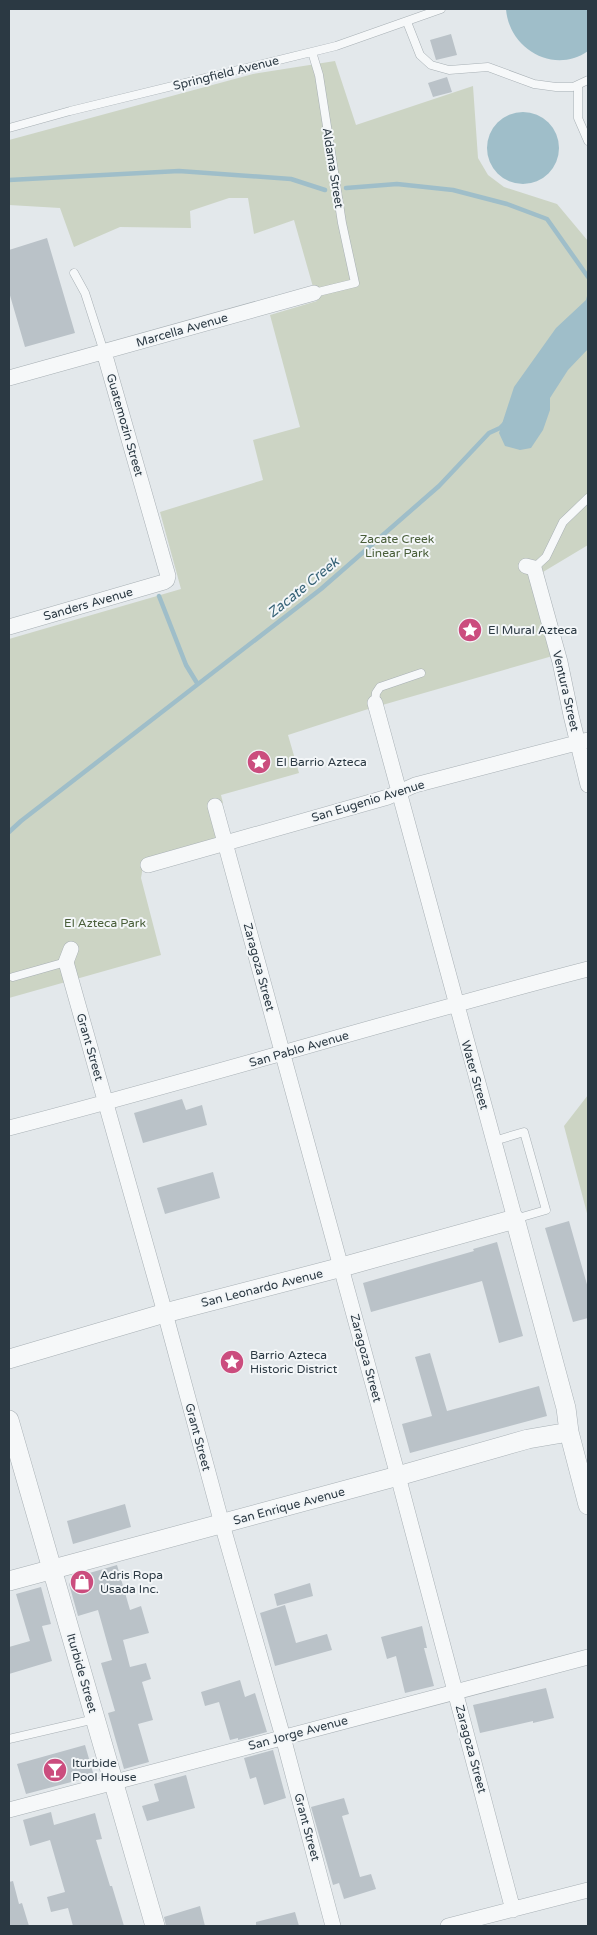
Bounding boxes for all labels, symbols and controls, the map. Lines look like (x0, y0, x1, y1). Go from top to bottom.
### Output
street label: Springfield Avenue (172, 53, 280, 93)
street label: Aldama Street (320, 127, 346, 210)
street label: Marcella Avenue (135, 310, 230, 350)
street label: Guatemozin Street (104, 372, 146, 478)
park label: Zacate Creek Linear Park (360, 532, 435, 560)
water label: Zacate Creek (264, 553, 344, 621)
street label: Sanders Avenue (42, 585, 134, 623)
place icon: El Mural Azteca (457, 617, 483, 643)
place label: El Mural Azteca (488, 623, 577, 637)
street label: Ventura Street (550, 649, 582, 733)
place icon: El Barrio Azteca (246, 749, 272, 775)
place label: El Barrio Azteca (276, 755, 367, 769)
street label: San Eugenio Avenue (310, 777, 426, 825)
park label: El Azteca Park (64, 916, 146, 930)
street label: Zaragoza Street (240, 921, 278, 1013)
street label: Grant Street (74, 1012, 106, 1083)
street label: San Pablo Avenue (248, 1028, 351, 1070)
street label: Water Street (458, 1039, 492, 1112)
street label: San Leonardo Avenue (200, 1266, 325, 1310)
street label: Zaragoza Street (347, 1312, 385, 1404)
place label: Barrio Azteca Historic District (250, 1348, 338, 1376)
place icon: Barrio Azteca Historic District (219, 1349, 245, 1375)
street label: Grant Street (182, 1402, 214, 1473)
street label: San Enrique Avenue (232, 1484, 346, 1528)
place label: Adris Ropa Usada Inc. (100, 1568, 163, 1596)
shop icon: Adris Ropa Usada Inc. (69, 1569, 95, 1595)
street label: Iturbide Street (64, 1632, 100, 1715)
street label: Zaragoza Street (452, 1703, 490, 1795)
street label: San Jorge Avenue (247, 1713, 349, 1753)
place label: Iturbide Pool House (72, 1756, 137, 1784)
bar icon: Iturbide Pool House (42, 1757, 68, 1783)
street label: Grant Street (291, 1792, 323, 1863)

